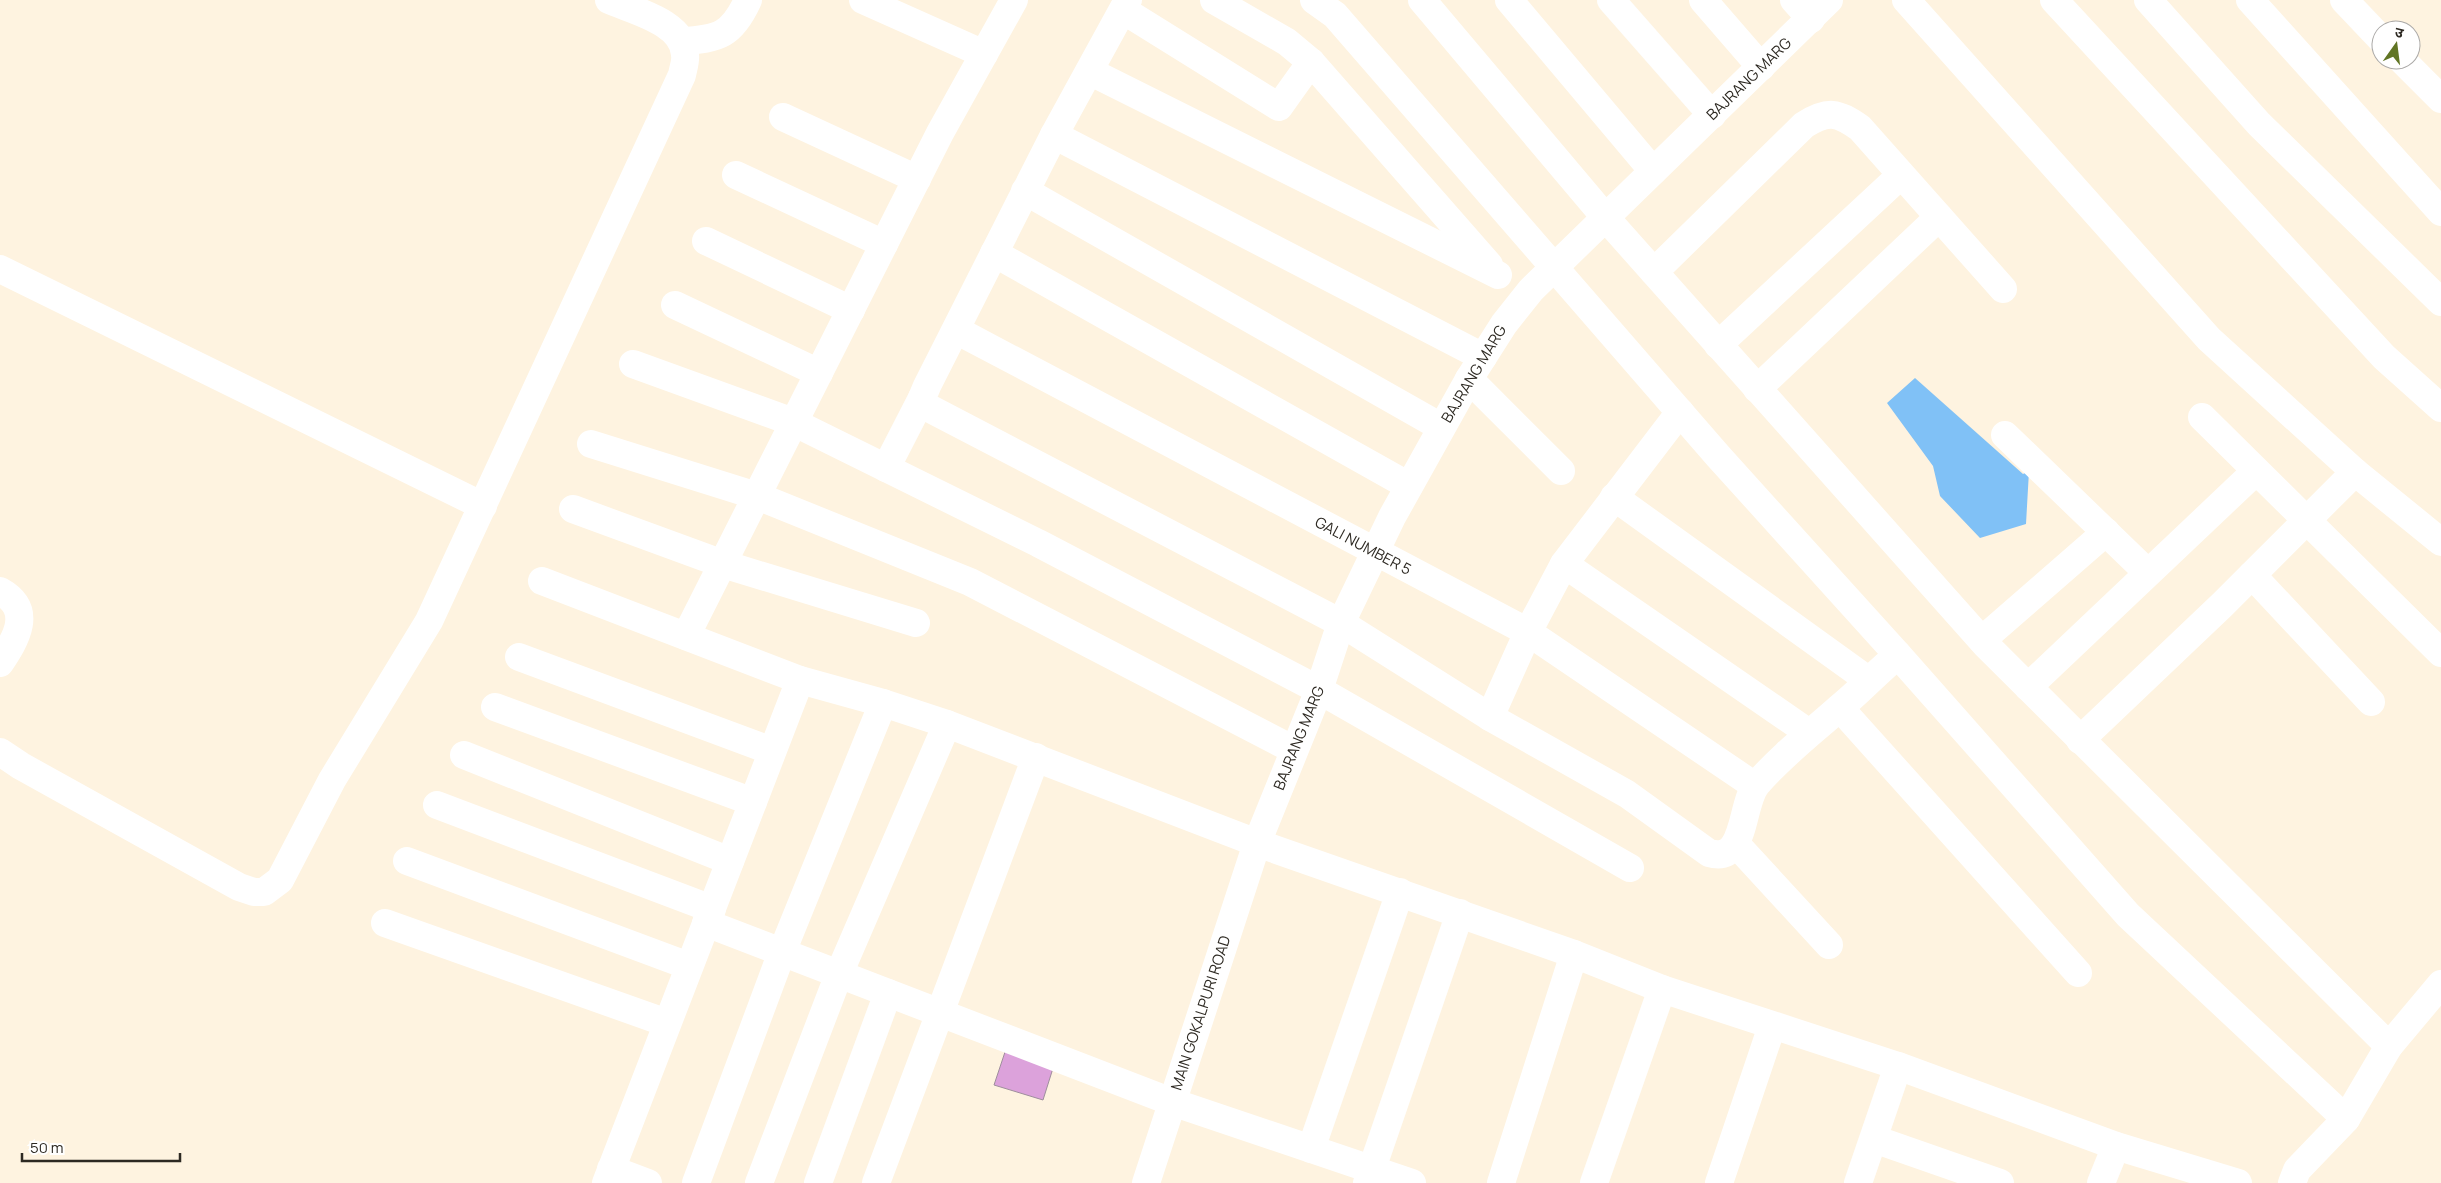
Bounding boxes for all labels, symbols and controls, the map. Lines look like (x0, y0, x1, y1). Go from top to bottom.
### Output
north arrow (2371, 20, 2421, 70)
text: उ (2393, 22, 2406, 42)
street label: BAJRANG MARG (1702, 32, 1796, 125)
street label: BAJRANG MARG (1436, 321, 1511, 427)
street label: GALI NUMBER 5 (1311, 511, 1415, 580)
street label: BAJRANG MARG (1268, 682, 1329, 793)
street label: MAIN GOKALPURI ROAD (1166, 933, 1235, 1093)
scale bar (22, 1130, 180, 1162)
text: 50 m (30, 1137, 64, 1158)

